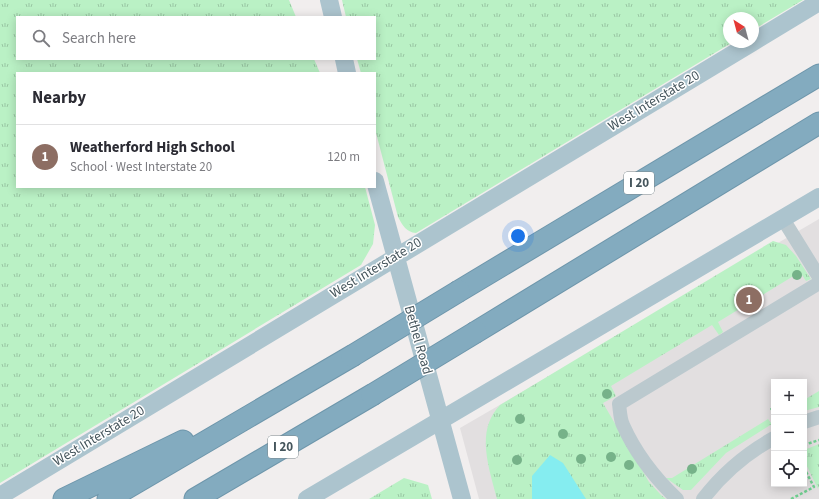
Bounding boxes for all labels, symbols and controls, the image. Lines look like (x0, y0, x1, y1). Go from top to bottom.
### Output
north arrow (723, 12, 759, 48)
search box (16, 16, 376, 60)
icon: search (30, 27, 52, 49)
text: Search here (62, 28, 136, 49)
street label: West Interstate 20 (604, 66, 704, 136)
text: Nearby (32, 86, 86, 110)
text: Weatherford High School (70, 137, 235, 158)
text: 1 (42, 148, 48, 166)
text: 120 m (327, 148, 360, 166)
text: School · West Interstate 20 (70, 158, 212, 176)
road number: I 20 (624, 172, 654, 194)
your location (508, 226, 528, 246)
street label: West Interstate 20 (326, 233, 426, 303)
pin: 1 (736, 285, 762, 315)
street label: Bethel Road (399, 303, 437, 377)
map controls (771, 379, 807, 487)
button: + (771, 379, 807, 415)
street label: West Interstate 20 (49, 401, 149, 471)
button: − (771, 415, 807, 451)
road number: I 20 (268, 436, 298, 458)
button: locate (771, 451, 807, 487)

